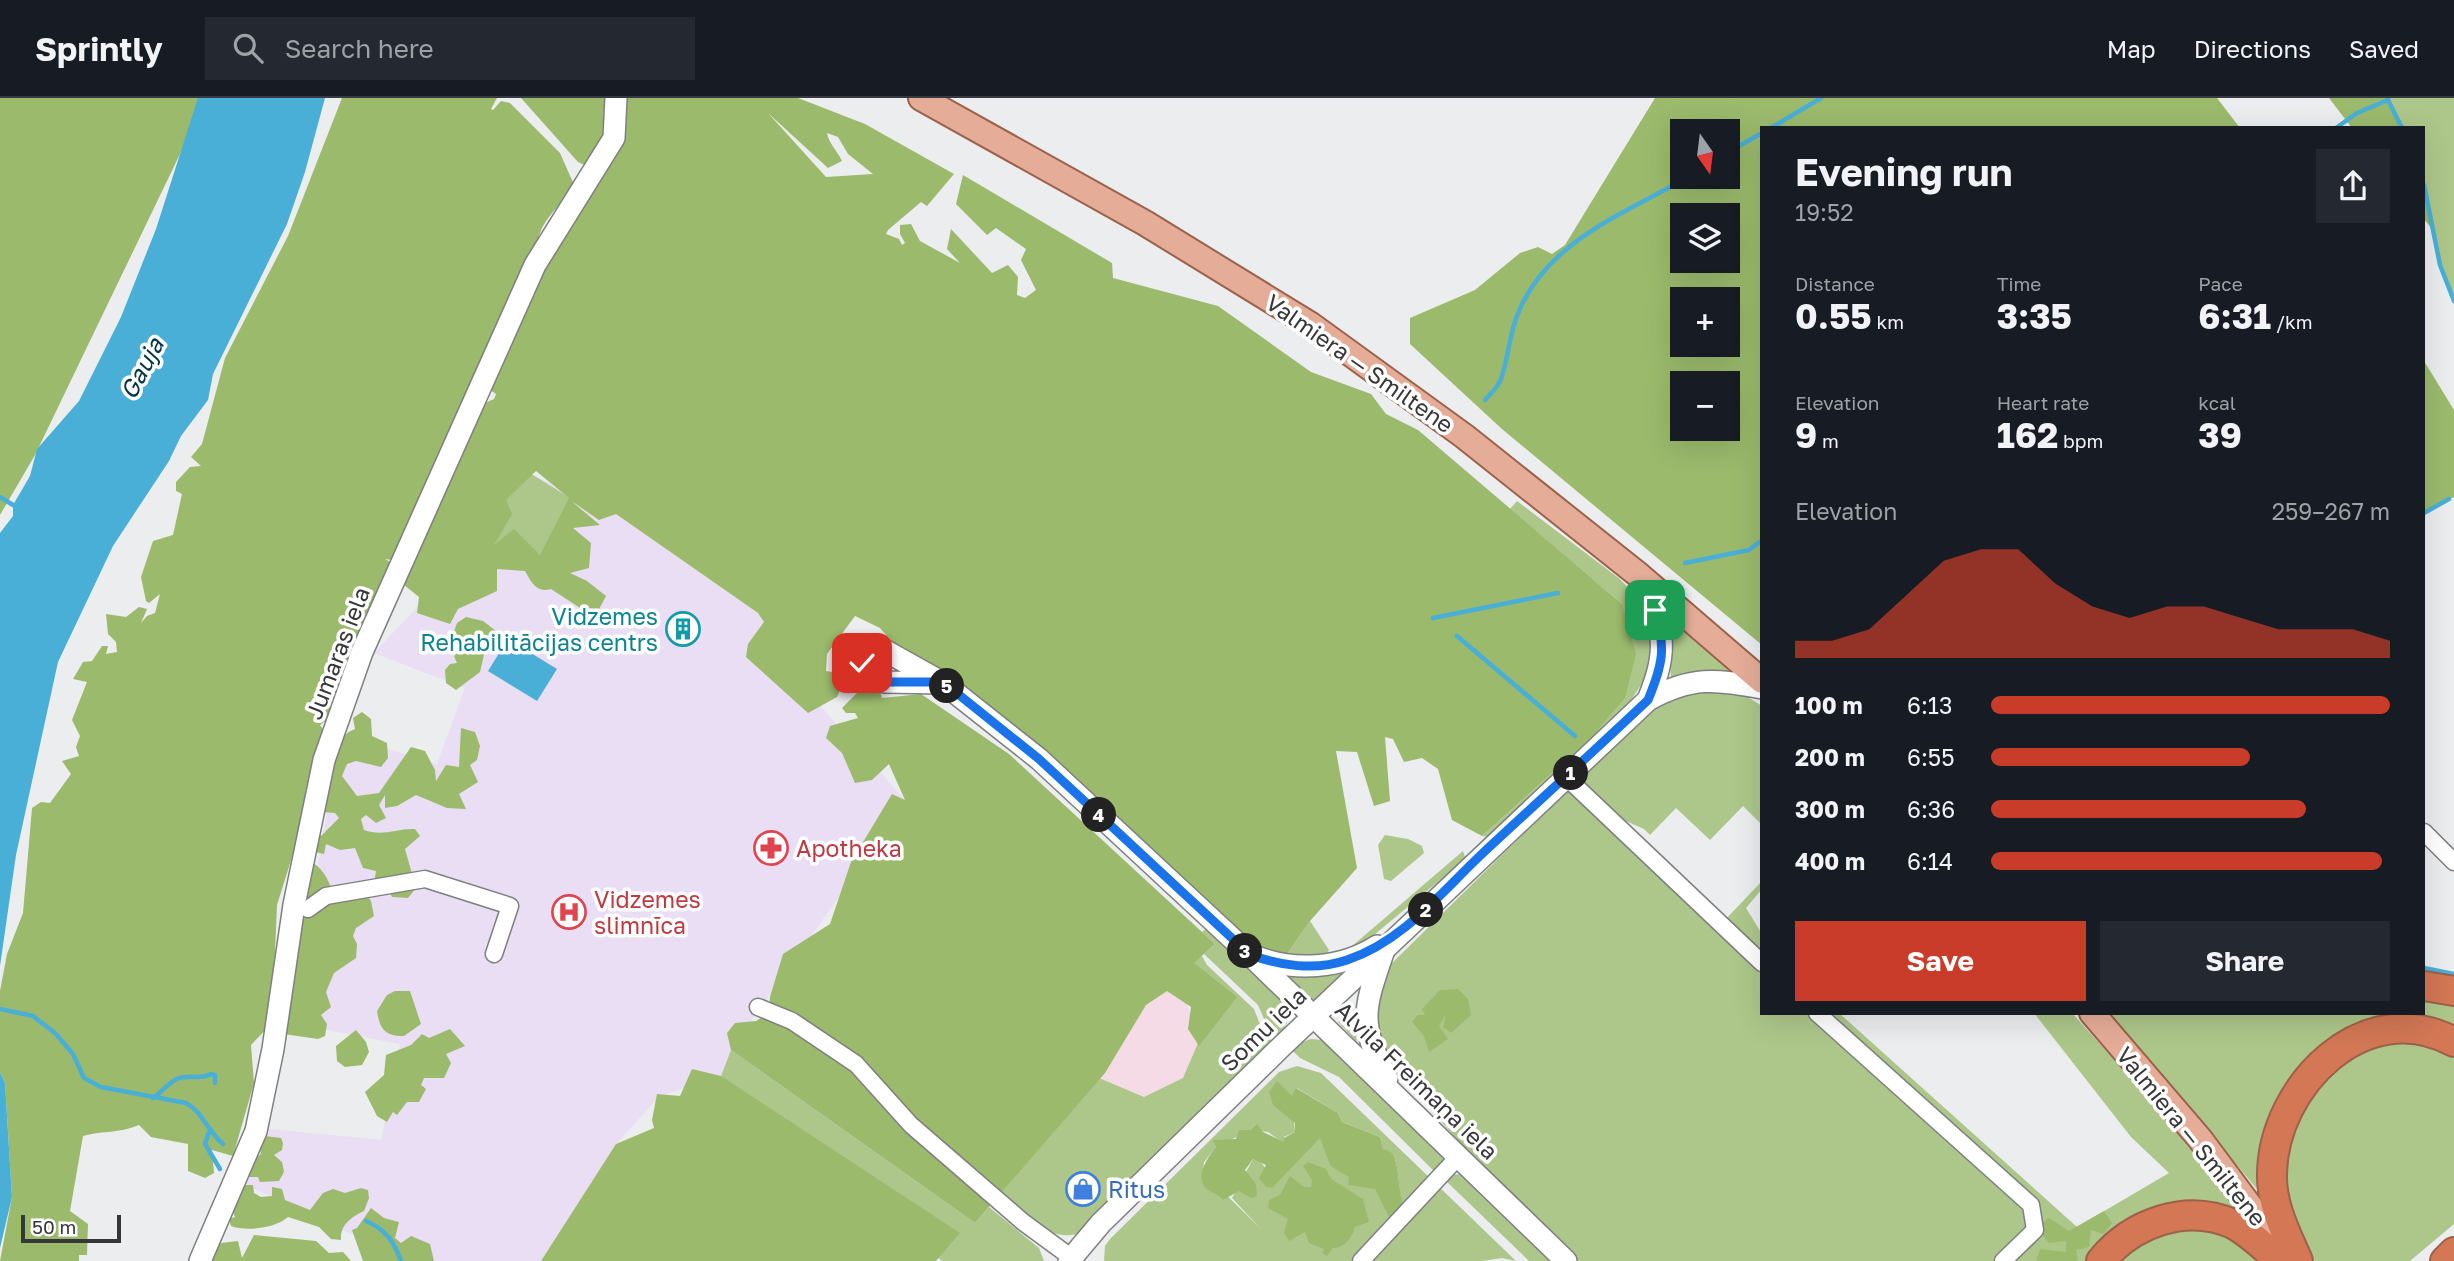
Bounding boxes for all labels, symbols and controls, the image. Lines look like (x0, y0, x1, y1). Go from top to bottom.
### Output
search box (205, 17, 695, 80)
text: Sprintly (35, 29, 163, 68)
icon: search (229, 29, 267, 67)
text: Search here (285, 33, 434, 64)
text: Map (2107, 34, 2156, 63)
text: Directions (2194, 34, 2311, 63)
text: Saved (2349, 34, 2419, 63)
north arrow (1670, 119, 1740, 189)
map controls (1670, 119, 1740, 441)
text: Evening run (1795, 149, 2013, 194)
button: share (2316, 149, 2390, 223)
text: 19:52 (1795, 198, 1854, 226)
button: layers (1670, 203, 1740, 273)
text: Distance (1795, 272, 1875, 295)
text: Time (1997, 272, 2041, 295)
text: Pace (2198, 272, 2243, 295)
button: + (1670, 287, 1740, 357)
street label: Valmiera — Smiltene (1261, 288, 1459, 438)
text: 0.55 (1795, 295, 1872, 337)
text: 3:35 (1997, 295, 2072, 337)
text: 6:31 (2198, 295, 2271, 337)
text: km (1872, 310, 1904, 333)
text: /km (2271, 310, 2313, 333)
water label: Gauja (113, 331, 171, 404)
button: − (1670, 371, 1740, 441)
text: Elevation (1795, 391, 1880, 414)
text: Heart rate (1997, 391, 2089, 414)
text: kcal (2198, 391, 2236, 414)
text: 9 (1795, 414, 1817, 456)
text: 162 (1997, 414, 2058, 456)
text: 39 (2198, 414, 2242, 456)
text: m (1817, 429, 1839, 452)
text: bpm (2058, 429, 2103, 452)
text: Elevation (1795, 497, 1897, 525)
text: 259–267 m (2272, 497, 2390, 525)
pin (1625, 580, 1685, 640)
street label: Jumaras iela (299, 583, 375, 723)
icon: arrive (1636, 591, 1674, 629)
place label: Vidzemes Rehabilitācijas centrs (420, 602, 658, 656)
building icon: Vidzemes Rehabilitācijas centrs (664, 610, 702, 648)
pin (832, 633, 892, 693)
icon: check (843, 644, 881, 682)
pin: 5 (930, 668, 964, 704)
text: 5 (941, 674, 952, 697)
text: 100 m (1795, 691, 1863, 719)
text: 6:13 (1907, 691, 1952, 719)
text: 200 m (1795, 743, 1865, 771)
text: 6:55 (1907, 743, 1955, 771)
pin: 1 (1554, 756, 1588, 790)
text: 1 (1566, 761, 1575, 784)
text: 300 m (1795, 795, 1865, 823)
text: 6:36 (1907, 795, 1955, 823)
pin: 4 (1082, 798, 1116, 832)
text: 4 (1093, 803, 1104, 826)
pharmacy icon: Apotheka (752, 829, 790, 867)
place label: Apotheka (796, 834, 902, 862)
text: 400 m (1795, 847, 1865, 875)
text: 6:14 (1907, 847, 1953, 875)
place label: Vidzemes slimnīca (594, 885, 701, 939)
pin: 2 (1408, 892, 1444, 928)
hospital icon: Vidzemes slimnīca (550, 893, 588, 931)
text: 2 (1420, 898, 1431, 921)
button: Save (1795, 921, 2086, 1001)
button: Share (2100, 921, 2390, 1001)
pin: 3 (1228, 934, 1262, 968)
text: 3 (1239, 939, 1250, 962)
street label: Somu iela (1214, 981, 1312, 1077)
street label: Alvila Freimaņa iela (1329, 995, 1504, 1165)
street label: Valmiera — Smiltene (2111, 1041, 2273, 1231)
shop icon: Ritus (1064, 1170, 1102, 1208)
place label: Ritus (1108, 1175, 1165, 1203)
scale bar (21, 1212, 121, 1244)
text: 50 m (32, 1215, 76, 1238)

